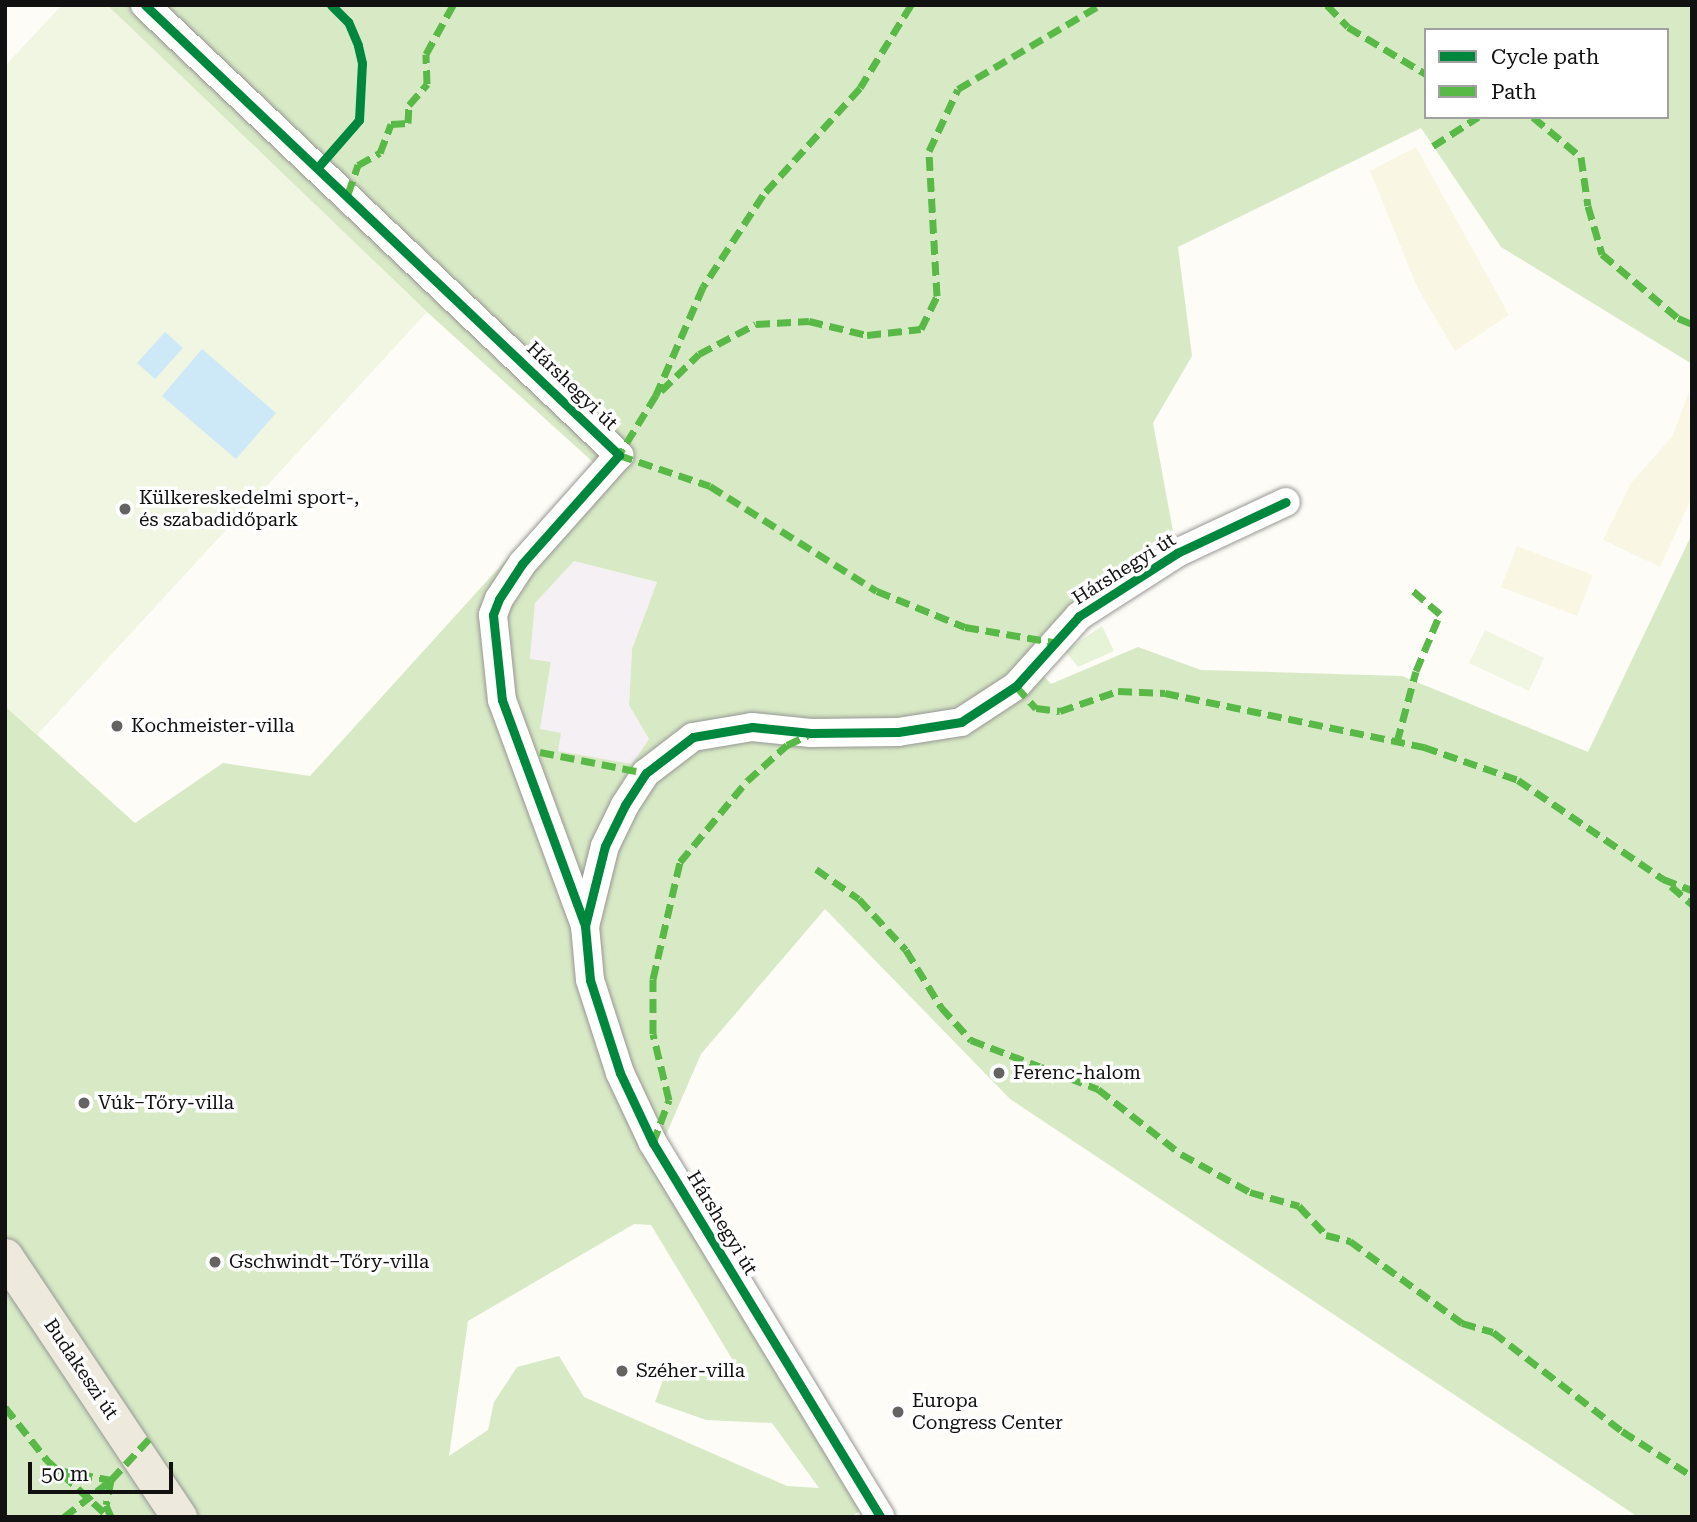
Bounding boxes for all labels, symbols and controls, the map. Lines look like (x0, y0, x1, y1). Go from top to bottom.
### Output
legend (1424, 28, 1669, 119)
text: Cycle path (1491, 45, 1599, 69)
text: Path (1491, 80, 1537, 104)
street label: Hárshegyi út (522, 337, 622, 435)
place label: Külkereskedelmi sport-, és szabadidőpark (139, 487, 359, 531)
marker: Külkereskedelmi sport-, és szabadidőpark (117, 501, 133, 517)
street label: Hárshegyi út (1068, 528, 1180, 610)
place label: Kochmeister-villa (131, 715, 295, 737)
marker: Kochmeister-villa (109, 718, 125, 734)
place label: Ferenc-halom (1013, 1062, 1141, 1084)
marker: Ferenc-halom (991, 1065, 1007, 1081)
place label: Vúk–Tőry-villa (98, 1092, 234, 1114)
marker: Vúk–Tőry-villa (76, 1095, 92, 1111)
street label: Hárshegyi út (682, 1167, 762, 1279)
place label: Gschwindt–Tőry-villa (229, 1251, 429, 1273)
marker: Gschwindt–Tőry-villa (207, 1254, 223, 1270)
street label: Budakeszi út (39, 1314, 123, 1424)
place label: Széher-villa (636, 1360, 745, 1382)
marker: Széher-villa (614, 1363, 630, 1379)
place label: Europa Congress Center (912, 1390, 1063, 1434)
marker: Europa Congress Center (890, 1404, 906, 1420)
scale bar (32, 1448, 177, 1492)
text: 50 m (41, 1462, 89, 1486)

